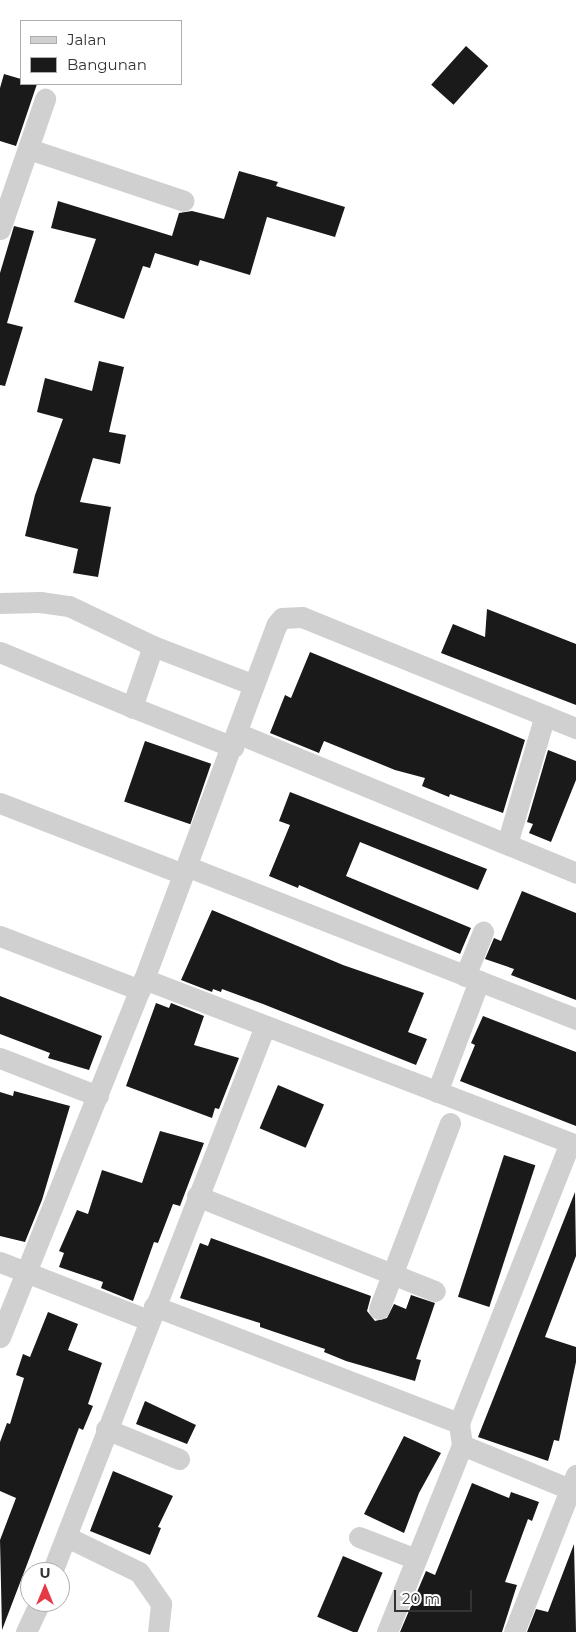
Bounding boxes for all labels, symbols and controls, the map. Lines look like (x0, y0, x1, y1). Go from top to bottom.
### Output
legend (20, 20, 182, 85)
text: Jalan (67, 30, 106, 49)
text: Bangunan (67, 55, 147, 74)
north arrow (20, 1562, 70, 1612)
text: U (39, 1564, 51, 1582)
scale bar (396, 1580, 474, 1612)
text: 20 m (402, 1589, 440, 1608)

